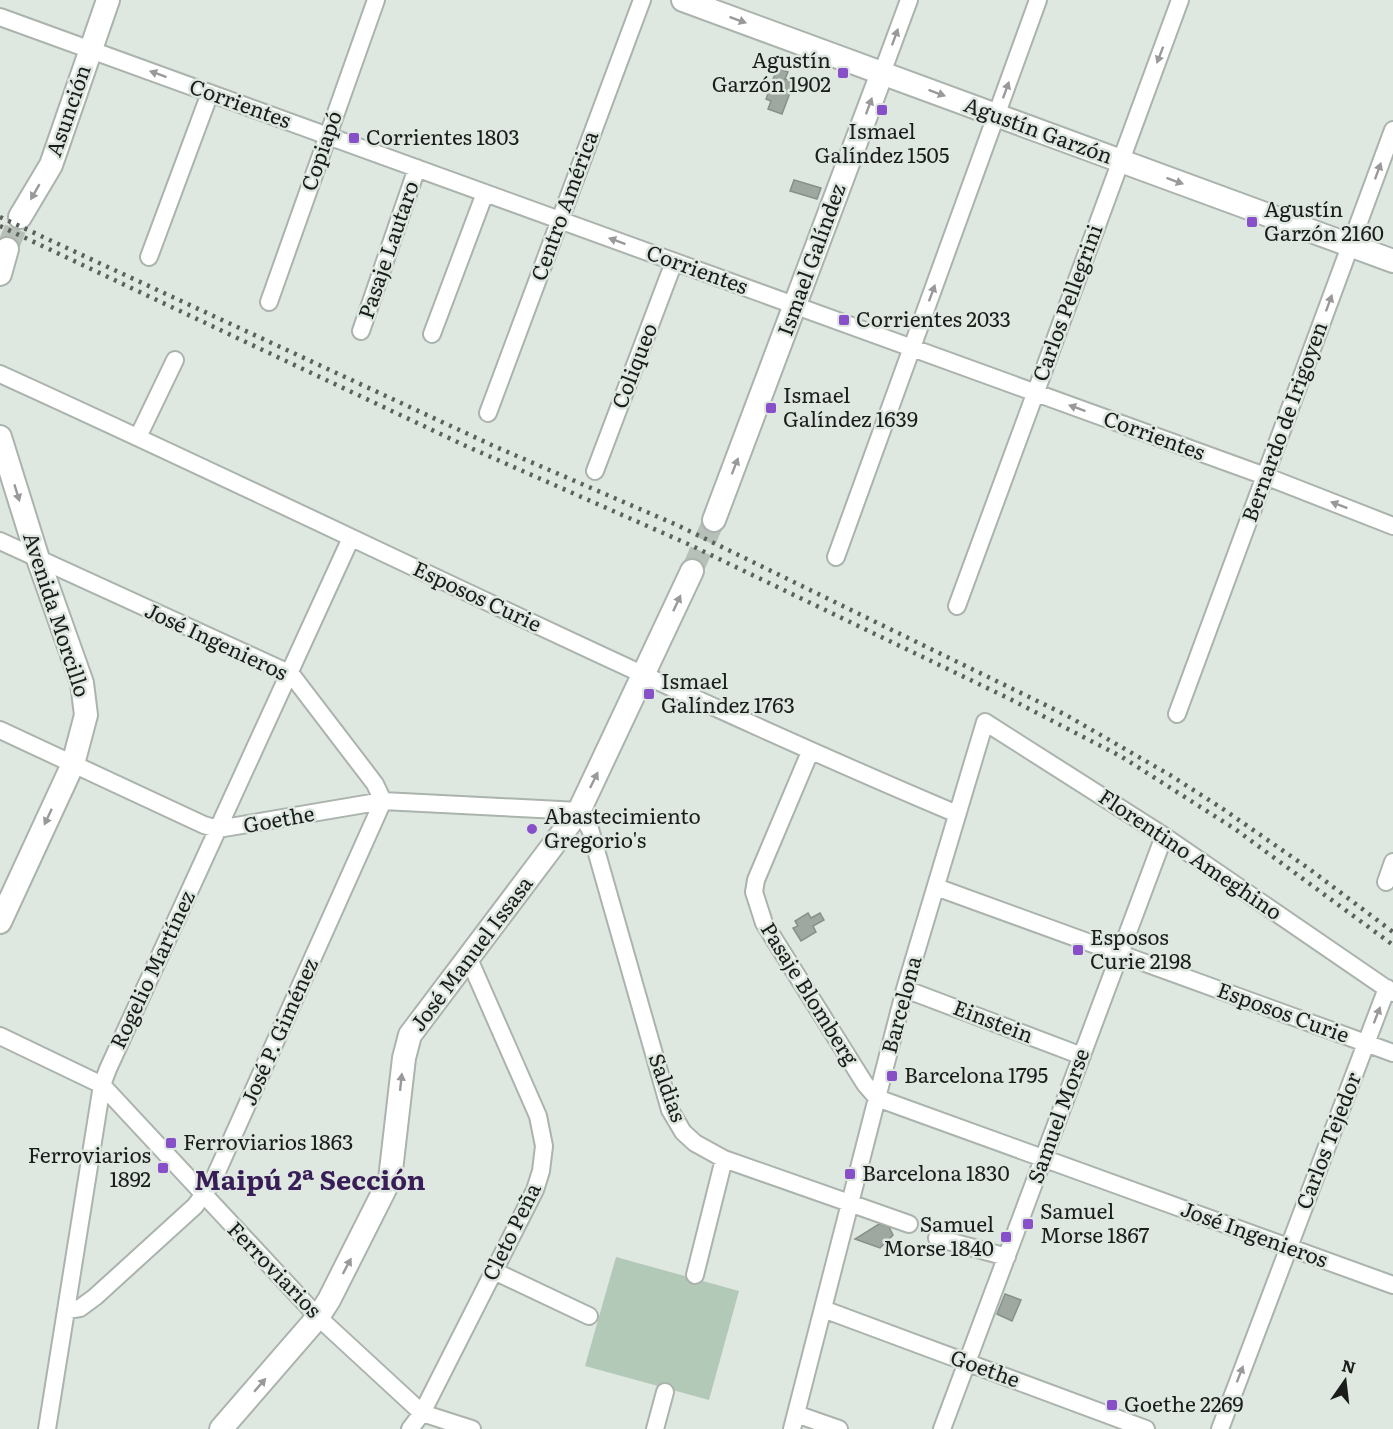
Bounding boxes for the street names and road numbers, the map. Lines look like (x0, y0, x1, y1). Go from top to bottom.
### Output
street label: Asunción (36, 60, 97, 160)
street label: Corrientes (186, 69, 296, 134)
street label: Agustín Garzón (960, 87, 1118, 170)
street label: Copiapó (291, 106, 348, 195)
street label: Centro América (521, 125, 604, 284)
street label: Pasaje Lautaro (349, 176, 425, 322)
street label: Ismael Galíndez (768, 179, 852, 340)
street label: Carlos Pellegrini (1023, 219, 1108, 385)
street label: Corrientes (643, 235, 753, 300)
street label: Bernardo de Irigoyen (1232, 317, 1333, 526)
street label: Coliqueo (602, 318, 663, 412)
street label: Corrientes (1100, 401, 1210, 466)
street label: Avenida Morcillo (17, 528, 100, 701)
street label: Esposos Curie (409, 551, 547, 638)
street label: José Ingenieros (140, 593, 294, 686)
street label: Florentino Ameghino (1093, 780, 1289, 926)
street label: Goethe (241, 796, 317, 839)
street label: José Manuel Issasa (401, 868, 539, 1037)
street label: Rogelio Martínez (100, 885, 201, 1053)
street label: Pasaje Blomberg (755, 915, 868, 1070)
street label: Barcelona (872, 951, 928, 1057)
street label: José P. Giménez (231, 952, 324, 1110)
street label: Esposos Curie (1213, 972, 1354, 1049)
street label: Einstein (949, 990, 1039, 1049)
street label: Samuel Morse (1018, 1043, 1095, 1187)
street label: Saldias (643, 1049, 696, 1126)
street label: Carlos Tejedor (1286, 1067, 1367, 1213)
street label: Cleto Peña (473, 1176, 547, 1285)
street label: José Ingenieros (1177, 1192, 1333, 1274)
street label: Ferroviarios (222, 1213, 330, 1323)
street label: Goethe (947, 1340, 1025, 1394)

